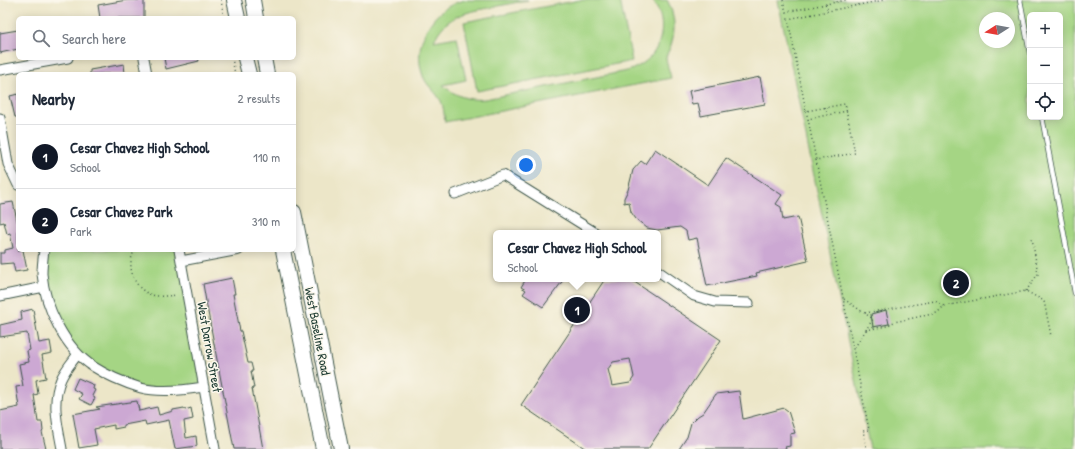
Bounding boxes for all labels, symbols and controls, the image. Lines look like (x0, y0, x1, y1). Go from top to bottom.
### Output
north arrow (979, 12, 1015, 48)
map controls (1027, 12, 1063, 120)
button: + (1027, 12, 1063, 48)
search box (16, 16, 296, 60)
icon: search (30, 27, 52, 49)
text: Search here (62, 28, 126, 49)
button: − (1027, 48, 1063, 84)
button: locate (1027, 84, 1063, 120)
text: Nearby (32, 87, 75, 110)
text: 2 results (238, 89, 280, 107)
text: Cesar Chavez High School (70, 137, 209, 158)
text: 1 (43, 148, 47, 166)
text: 110 m (253, 148, 280, 166)
your location (516, 155, 536, 175)
text: School (70, 158, 100, 176)
text: Cesar Chavez Park (70, 201, 172, 222)
text: 2 (42, 212, 48, 230)
text: 310 m (252, 212, 280, 230)
text: Park (70, 222, 92, 240)
popup (493, 230, 661, 282)
text: Cesar Chavez High School (507, 237, 647, 258)
text: School (507, 258, 538, 276)
pin: 2 (943, 268, 969, 298)
street label: West Baseline Road (301, 285, 335, 377)
pin: 1 (564, 295, 590, 325)
street label: West Darrow Street (193, 300, 227, 394)

